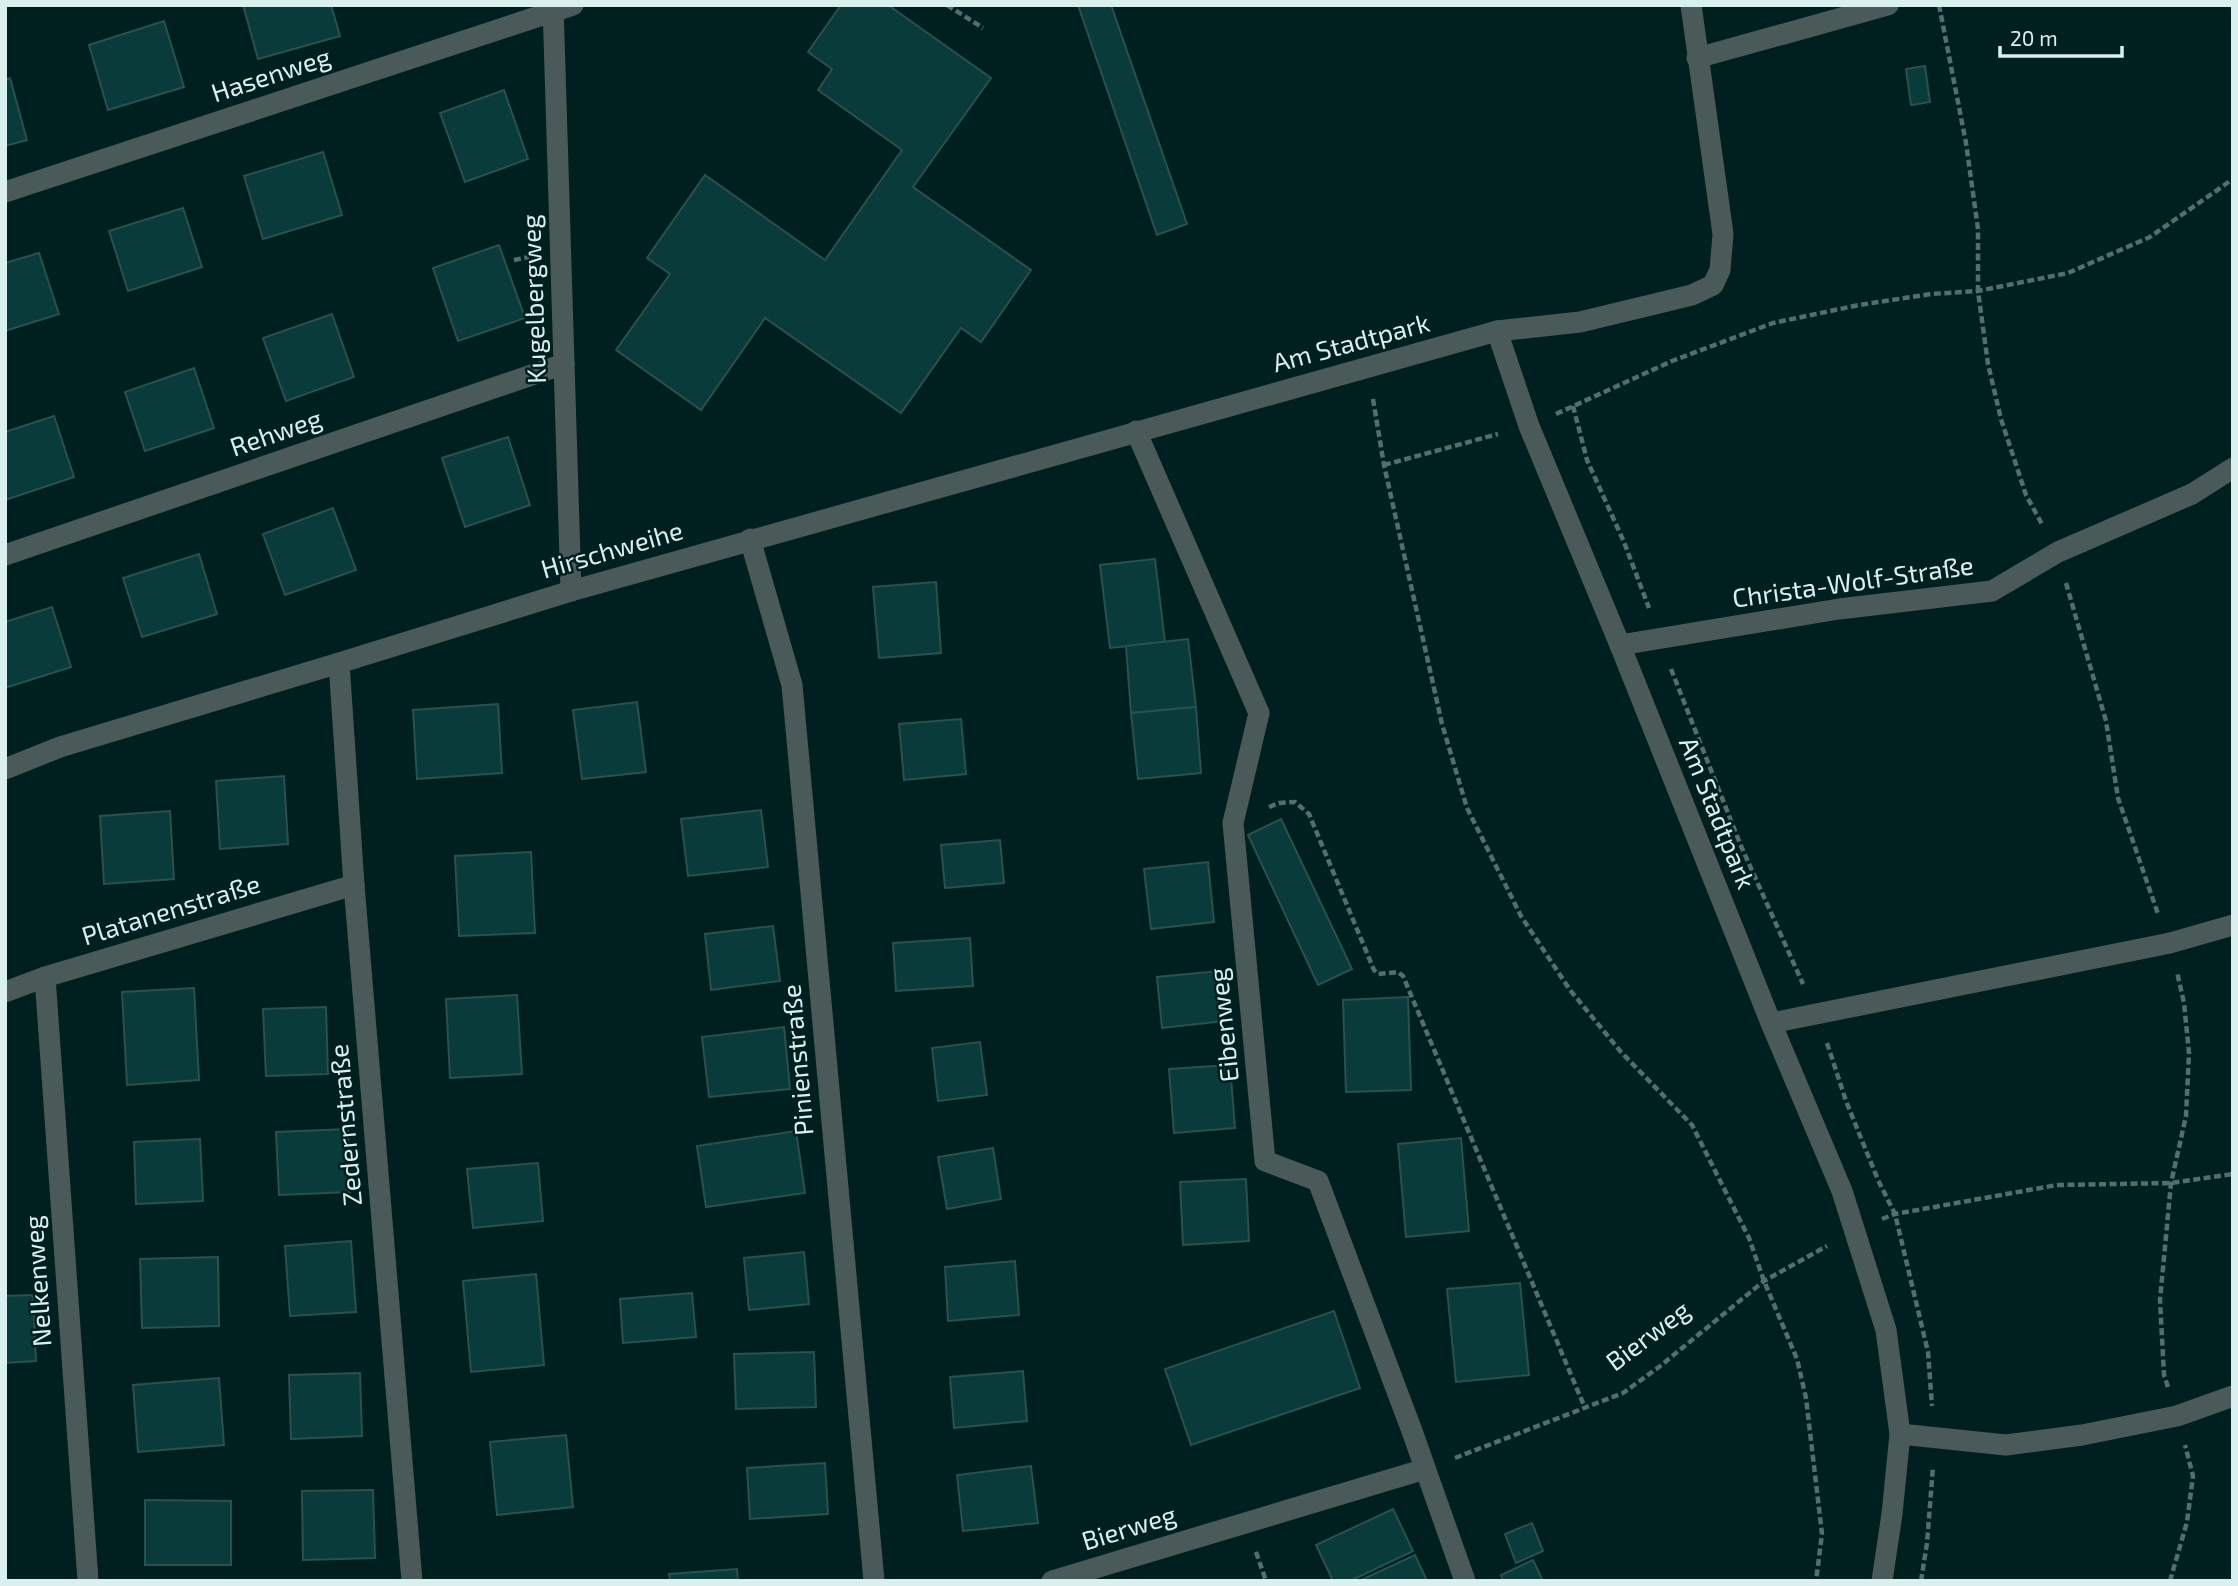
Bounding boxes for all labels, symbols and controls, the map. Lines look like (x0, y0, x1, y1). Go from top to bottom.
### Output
scale bar (2000, 14, 2122, 58)
text: 20 m (2010, 25, 2058, 50)
street label: Hasenweg (207, 40, 334, 107)
street label: Kugelbergweg (514, 214, 551, 384)
street label: Am Stadtpark (1269, 306, 1432, 377)
street label: Rehweg (226, 401, 325, 462)
street label: Hirschweihe (537, 514, 686, 584)
street label: Christa-Wolf-Straße (1730, 548, 1975, 613)
street label: Am Stadtpark (1674, 732, 1763, 893)
street label: Platanenstraße (78, 867, 264, 950)
street label: Eibenweg (1201, 966, 1244, 1084)
street label: Pinienstraße (774, 983, 819, 1137)
street label: Zedernstraße (322, 1043, 367, 1207)
street label: Nelkenweg (16, 1214, 57, 1348)
street label: Bierweg (1599, 1293, 1695, 1376)
street label: Bierweg (1078, 1498, 1179, 1556)

